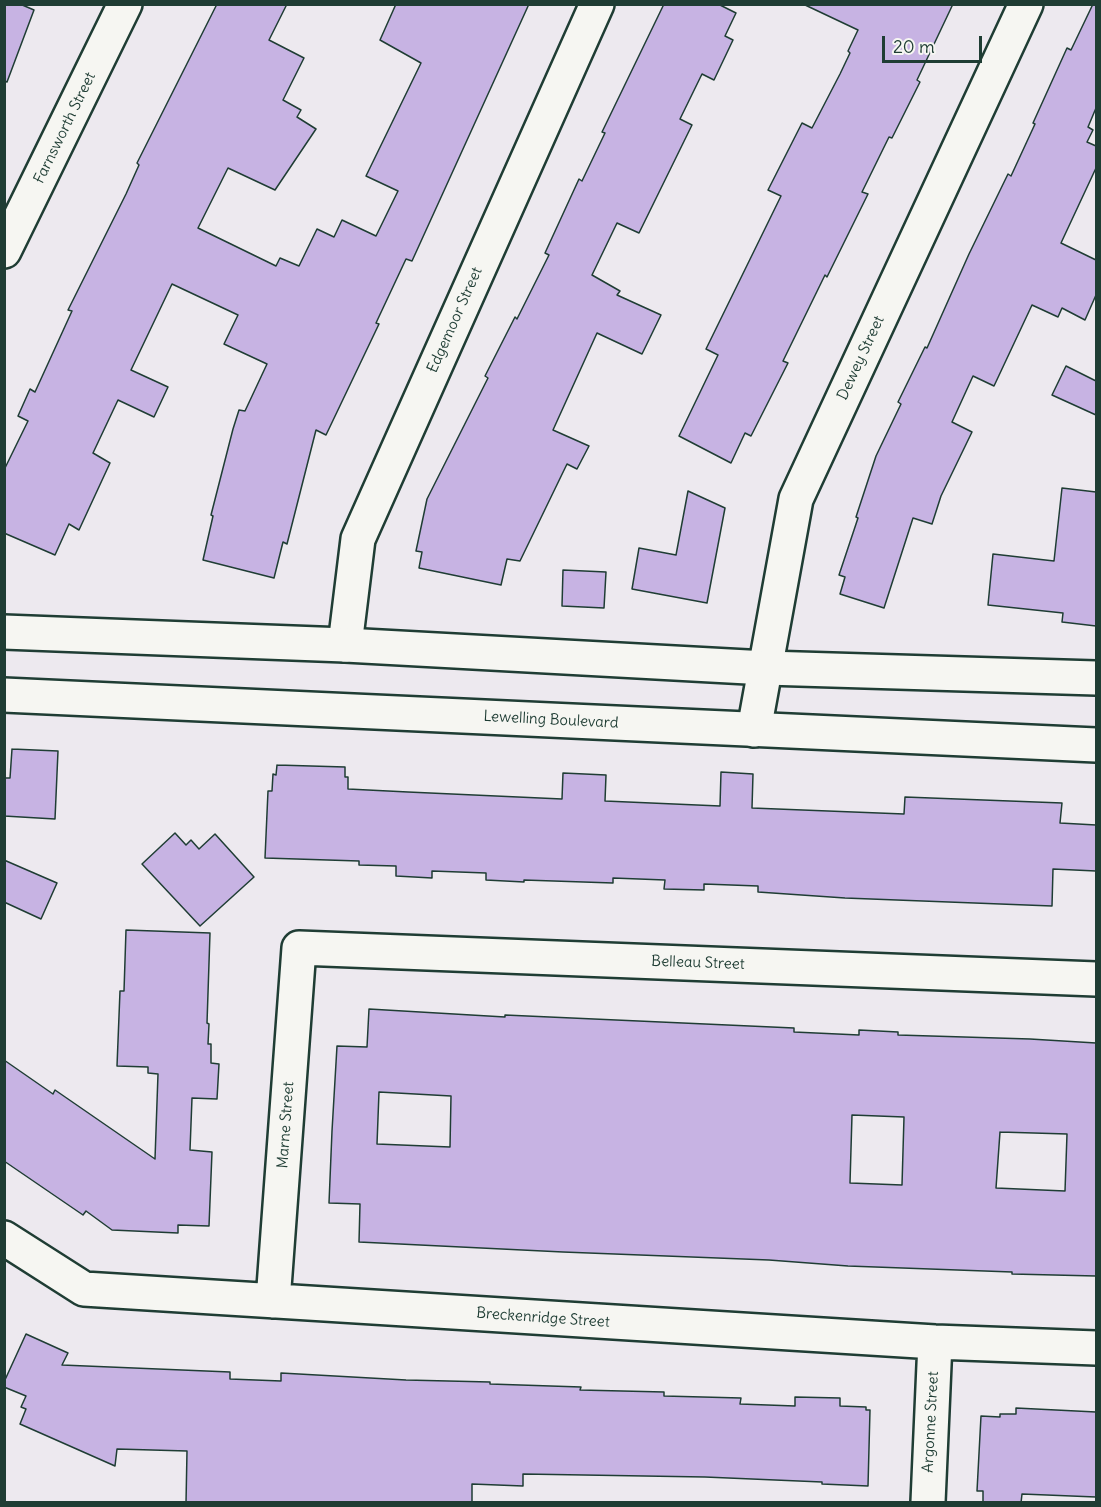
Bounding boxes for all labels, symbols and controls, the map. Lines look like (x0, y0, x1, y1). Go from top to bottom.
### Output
scale bar (885, 24, 986, 62)
text: 20 m (893, 35, 935, 58)
street label: Farnsworth Street (30, 69, 100, 187)
street label: Edgemoor Street (424, 264, 486, 376)
street label: Dewey Street (834, 313, 888, 403)
street label: Lewelling Boulevard (483, 707, 619, 733)
street label: Belleau Street (651, 952, 745, 974)
street label: Marne Street (274, 1081, 298, 1169)
street label: Breckenridge Street (476, 1304, 610, 1332)
street label: Argonne Street (919, 1371, 943, 1473)

